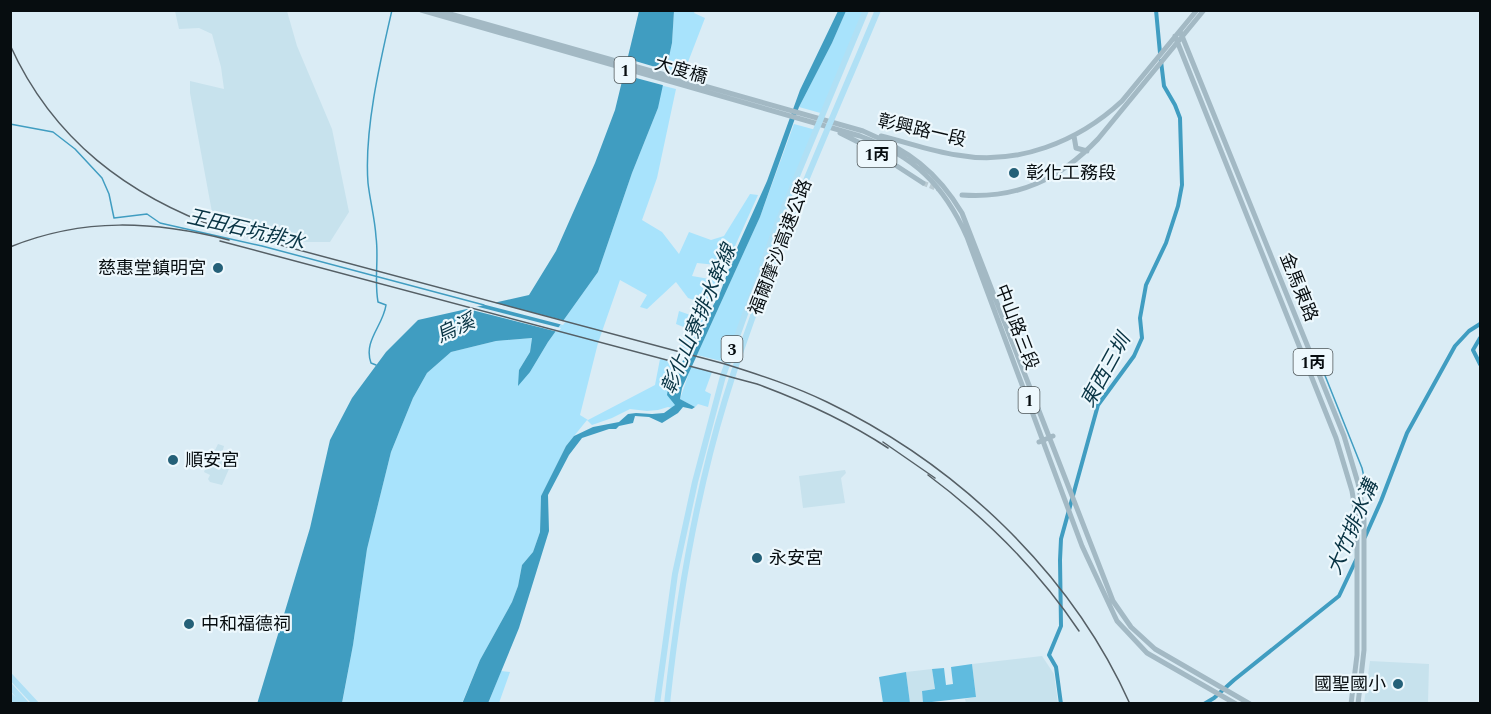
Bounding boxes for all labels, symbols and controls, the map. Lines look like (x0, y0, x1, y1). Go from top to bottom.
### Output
street label: 大度橋 (651, 50, 711, 91)
road number: 1 (614, 57, 636, 83)
street label: 彰興路一段 (875, 107, 969, 154)
road number: 1丙 (858, 141, 896, 167)
place label: 彰化工務段 (1026, 160, 1116, 187)
marker: 彰化工務段 (1007, 166, 1021, 180)
street label: 福爾摩沙高速公路 (742, 175, 819, 319)
water label: 王田石坑排水 (184, 202, 309, 258)
water label: 彰化山寮排水幹線 (654, 238, 745, 399)
street label: 金馬東路 (1273, 249, 1325, 326)
place label: 慈惠堂鎮明宮 (98, 255, 206, 282)
marker: 慈惠堂鎮明宮 (211, 261, 225, 275)
street label: 中山路三段 (988, 280, 1045, 374)
water label: 烏溪 (431, 306, 483, 351)
water label: 東西三圳 (1073, 326, 1140, 413)
road number: 3 (722, 336, 742, 362)
road number: 1丙 (1294, 349, 1332, 375)
road number: 1 (1018, 387, 1040, 413)
place label: 順安宮 (185, 447, 239, 474)
marker: 順安宮 (166, 453, 180, 467)
water label: 大竹排水溝 (1320, 473, 1387, 579)
place label: 永安宮 (769, 545, 823, 572)
marker: 永安宮 (750, 551, 764, 565)
place label: 中和福德祠 (201, 611, 291, 638)
marker: 中和福德祠 (182, 617, 196, 631)
place label: 國聖國小 (1314, 671, 1386, 698)
marker: 國聖國小 (1391, 677, 1405, 691)

